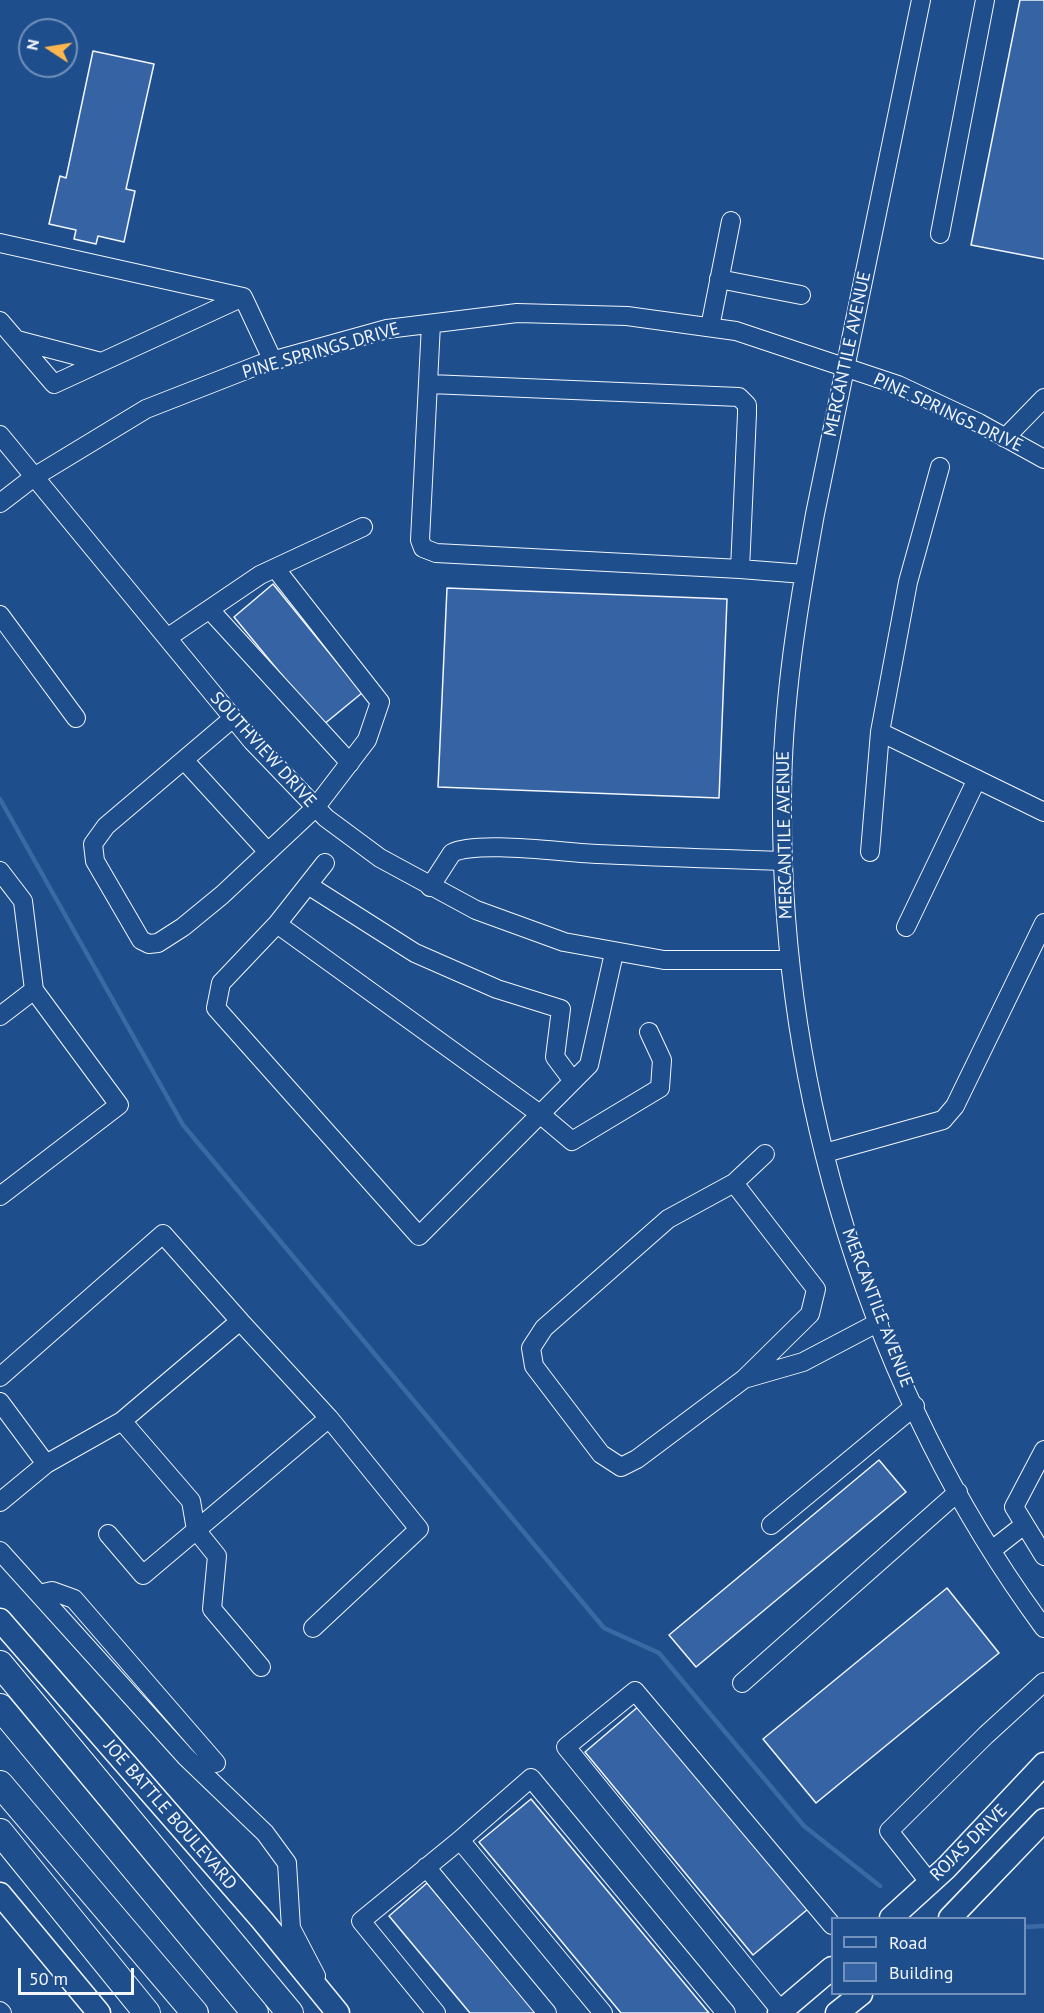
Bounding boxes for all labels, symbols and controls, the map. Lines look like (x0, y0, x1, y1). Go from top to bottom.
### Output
north arrow (18, 18, 78, 78)
text: N (21, 37, 43, 52)
street label: MERCANTILE AVENUE (820, 269, 876, 439)
street label: PINE SPRINGS DRIVE (240, 318, 402, 384)
street label: PINE SPRINGS DRIVE (870, 369, 1026, 457)
street label: SOUTHVIEW DRIVE (205, 688, 321, 812)
street label: MERCANTILE AVENUE (773, 751, 797, 919)
street label: MERCANTILE AVENUE (837, 1226, 917, 1390)
street label: JOE BATTLE BOULEVARD (99, 1736, 241, 1894)
street label: ROJAS DRIVE (926, 1800, 1012, 1886)
legend (831, 1917, 1026, 1995)
text: Road (889, 1931, 927, 1954)
scale bar (21, 1956, 136, 1994)
text: Building (889, 1961, 953, 1984)
text: 50 m (29, 1967, 68, 1990)

